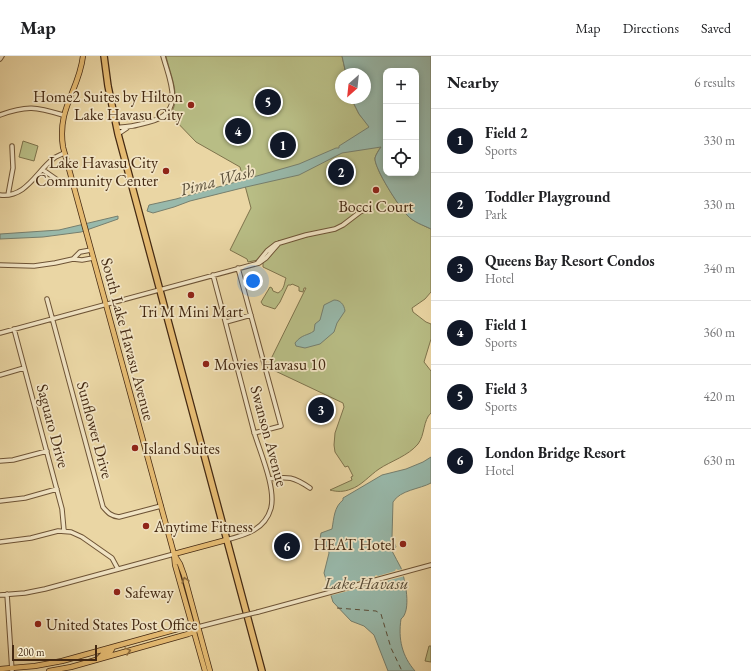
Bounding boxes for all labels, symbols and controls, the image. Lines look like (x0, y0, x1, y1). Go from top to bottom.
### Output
text: Map (20, 15, 56, 40)
text: Map (575, 19, 601, 37)
text: Directions (623, 19, 679, 37)
text: Saved (701, 19, 731, 37)
north arrow (335, 68, 371, 104)
map controls (383, 68, 419, 176)
button: + (383, 68, 419, 104)
text: Nearby (447, 71, 499, 93)
text: 6 results (694, 74, 735, 91)
place label: Home2 Suites by Hilton Lake Havasu City (33, 86, 184, 125)
pin: 5 (255, 87, 281, 117)
marker: Home2 Suites by Hilton Lake Havasu City (186, 100, 196, 110)
button: − (383, 104, 419, 140)
pin: 4 (225, 116, 251, 146)
text: Field 2 (485, 123, 528, 142)
pin: 1 (270, 130, 296, 160)
text: 1 (457, 132, 463, 149)
text: 330 m (704, 132, 735, 149)
button: locate (383, 140, 419, 176)
text: Sports (485, 142, 517, 159)
place label: Lake Havasu City Community Center (35, 152, 159, 191)
pin: 2 (328, 157, 354, 187)
water label: Pima Wash (177, 159, 257, 201)
marker: Lake Havasu City Community Center (161, 166, 171, 176)
marker: Bocci Court (371, 185, 381, 195)
text: Toddler Playground (485, 187, 610, 206)
place label: Bocci Court (338, 196, 414, 217)
text: 2 (457, 196, 463, 213)
text: 330 m (704, 196, 735, 213)
text: Park (485, 206, 507, 223)
text: Queens Bay Resort Condos (485, 251, 655, 270)
street label: South Lake Havasu Avenue (96, 255, 160, 423)
text: 3 (457, 260, 463, 277)
text: 340 m (704, 260, 735, 277)
text: Hotel (485, 270, 514, 287)
your location (243, 271, 263, 291)
marker: Tri M Mini Mart (186, 290, 196, 300)
place label: Tri M Mini Mart (139, 301, 243, 322)
text: Field 1 (485, 315, 528, 334)
text: 4 (457, 324, 463, 341)
text: 360 m (704, 324, 735, 341)
text: Sports (485, 334, 517, 351)
place label: Movies Havasu 10 (214, 354, 326, 375)
marker: Movies Havasu 10 (201, 359, 211, 369)
street label: Sunflower Drive (72, 379, 118, 481)
text: Field 3 (485, 379, 528, 398)
street label: Saguaro Drive (32, 382, 74, 470)
street label: Swanson Avenue (245, 383, 293, 489)
text: 5 (457, 388, 463, 405)
text: 420 m (704, 388, 735, 405)
pin: 3 (308, 395, 334, 425)
text: Sports (485, 398, 517, 415)
place label: Island Suites (143, 438, 220, 459)
marker: Island Suites (130, 443, 140, 453)
text: London Bridge Resort (485, 443, 626, 462)
text: 6 (457, 452, 463, 469)
text: 630 m (704, 452, 735, 469)
text: Hotel (485, 462, 514, 479)
place label: Anytime Fitness (153, 516, 253, 537)
marker: Anytime Fitness (141, 521, 151, 531)
pin: 6 (274, 531, 300, 561)
place label: HEAT Hotel (314, 534, 395, 555)
marker: HEAT Hotel (398, 539, 408, 549)
water label: Lake Havasu (323, 572, 408, 594)
one-way arrow (181, 576, 190, 583)
place label: Safeway (125, 582, 175, 603)
marker: Safeway (112, 587, 122, 597)
place label: United States Post Office (46, 614, 197, 635)
marker: United States Post Office (33, 619, 43, 629)
scale bar (12, 643, 97, 662)
text: 200 m (18, 645, 45, 659)
one-way arrow (124, 647, 131, 656)

